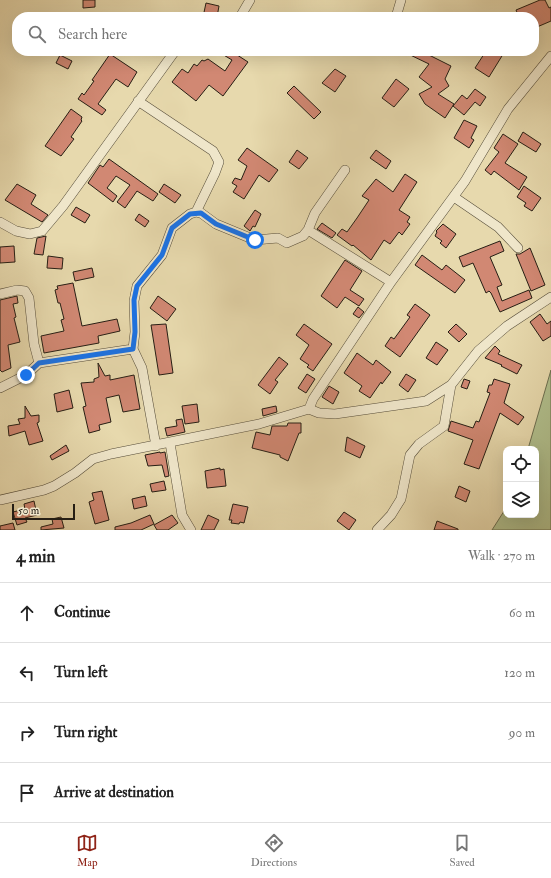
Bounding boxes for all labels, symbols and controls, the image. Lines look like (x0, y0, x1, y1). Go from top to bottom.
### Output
search box (12, 12, 539, 56)
icon: search (26, 23, 48, 45)
text: Search here (58, 25, 127, 44)
route start (246, 231, 264, 249)
route end (17, 366, 35, 384)
map controls (503, 446, 539, 518)
button: locate (503, 446, 539, 482)
button: layers (503, 482, 539, 518)
scale bar (12, 502, 75, 521)
text: 50 m (18, 504, 39, 517)
text: 4 min (16, 546, 55, 567)
text: Walk · 270 m (468, 548, 535, 564)
icon: ahead (16, 602, 38, 624)
text: Continue (54, 603, 110, 622)
text: 60 m (509, 605, 535, 621)
icon: left (16, 662, 38, 684)
text: Turn left (54, 663, 108, 682)
text: 120 m (504, 665, 535, 681)
icon: right (16, 722, 38, 744)
text: Turn right (54, 723, 117, 742)
text: 90 m (509, 725, 535, 741)
icon: arrive (16, 782, 38, 804)
text: Arrive at destination (54, 783, 174, 802)
tab: Map (76, 832, 98, 869)
tab: Directions (251, 832, 297, 869)
tab: Saved (450, 832, 475, 869)

